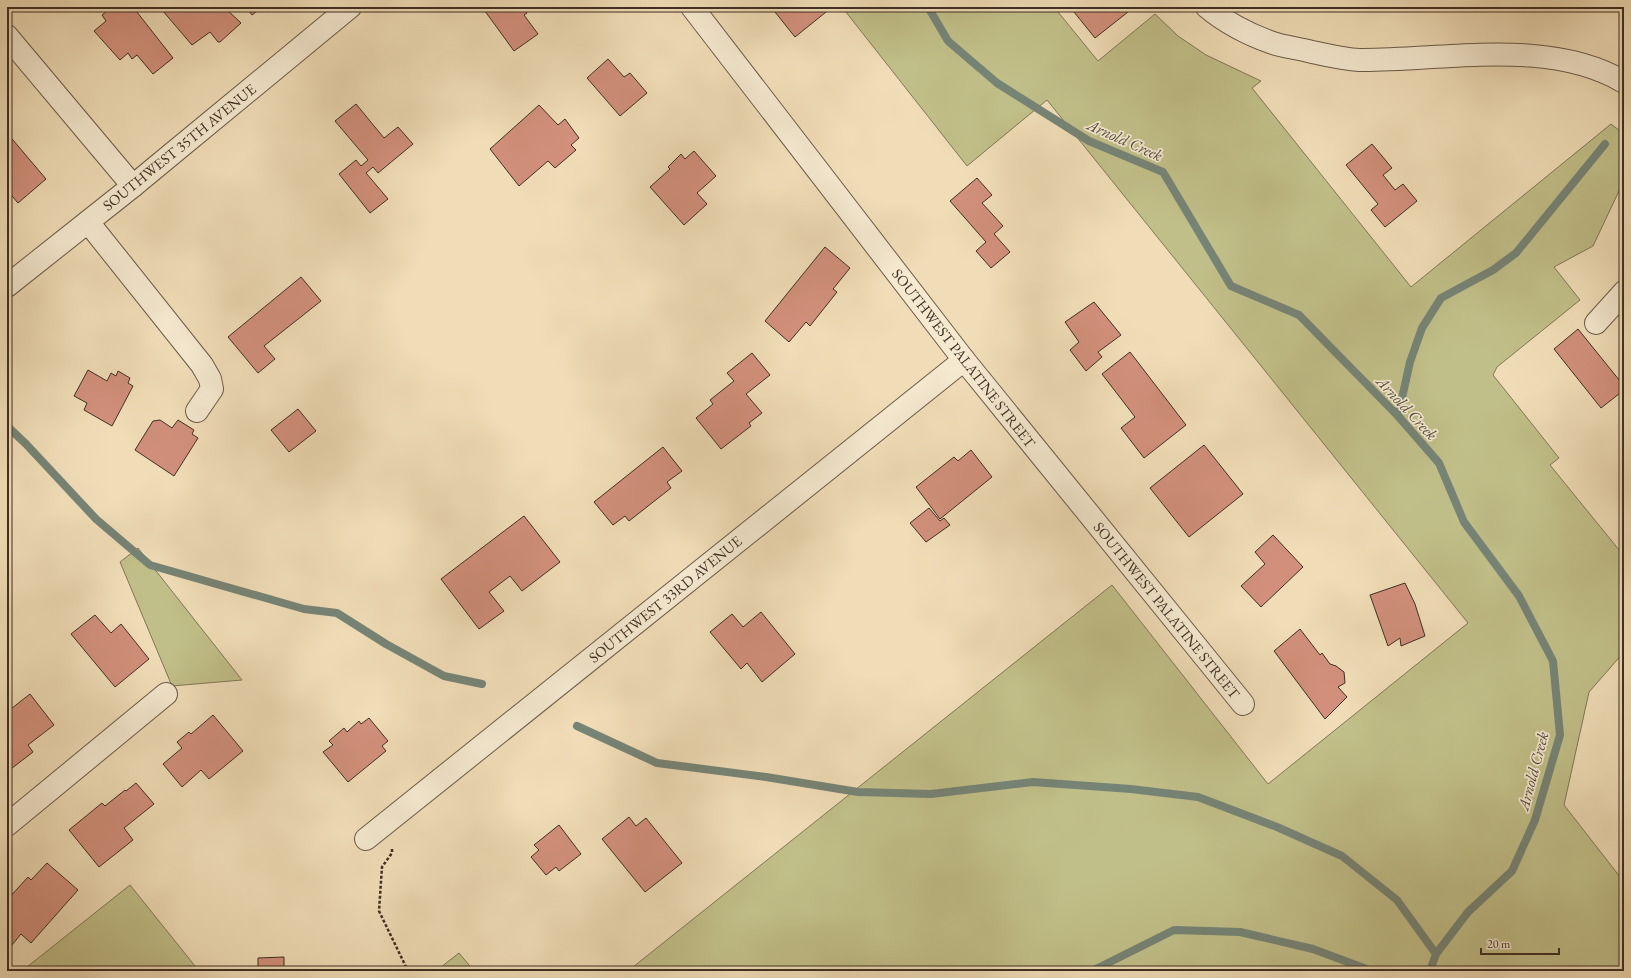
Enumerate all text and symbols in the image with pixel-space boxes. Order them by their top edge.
street label: SOUTHWEST 35TH AVENUE [99,79,260,215]
water label: Arnold Creek [1083,114,1167,166]
street label: SOUTHWEST PALATINE STREET [888,265,1040,452]
water label: Arnold Creek [1371,371,1443,445]
street label: SOUTHWEST PALATINE STREET [1090,518,1245,703]
street label: SOUTHWEST 33RD AVENUE [585,531,746,667]
water label: Arnold Creek [1512,729,1554,814]
scale bar [1481,930,1559,956]
text: 20 m [1487,936,1511,952]

